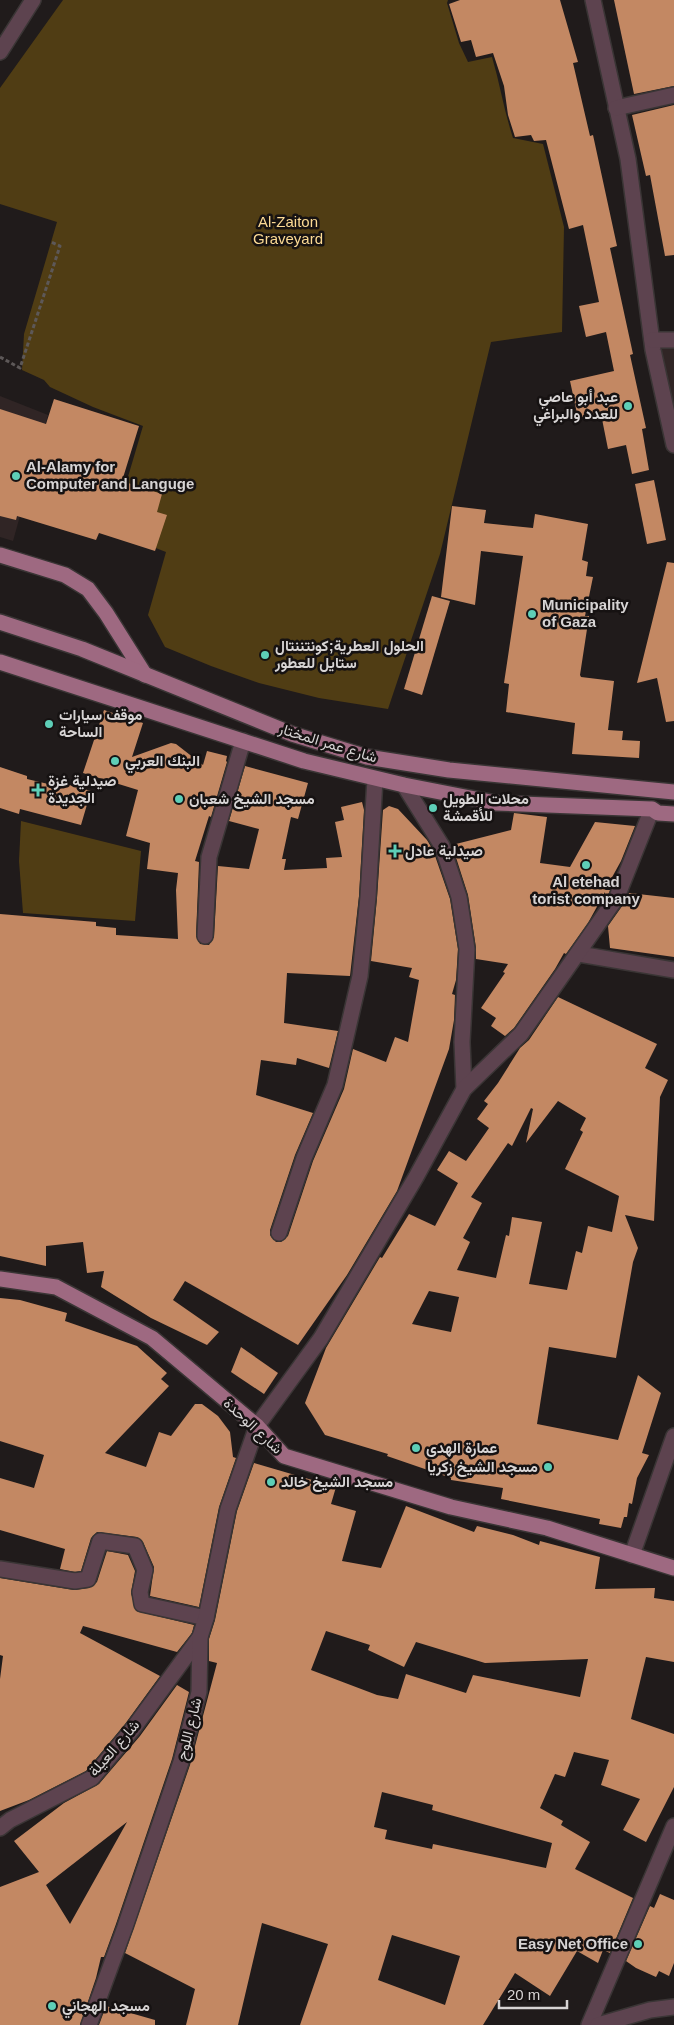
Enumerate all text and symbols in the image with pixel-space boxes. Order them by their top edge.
park label: Al-Zaiton Graveyard [253,213,323,247]
place label: عبد أبو عاصي للعدد والبراغي [533,388,618,427]
marker: عبد أبو عاصي للعدد والبراغي [622,400,634,412]
place label: Al-Alamy for Computer and Languge [26,458,194,492]
marker: Al-Alamy for Computer and Languge [10,470,22,482]
place label: Municipality of Gaza [542,596,629,630]
marker: Municipality of Gaza [526,608,538,620]
place label: الحلول العطرية;كونتننتال ستايل للعطور [274,637,424,672]
marker: الحلول العطرية;كونتننتال ستايل للعطور [259,649,271,661]
place label: موقف سيارات الساحة [59,706,142,740]
marker: موقف سيارات الساحة [43,718,55,730]
street label: شارع عمر المختار [275,719,380,768]
place label: البنك العربي [125,752,200,774]
marker: البنك العربي [109,755,121,767]
place label: صيدلية غزة الجديدة [48,772,117,807]
marker: صيدلية غزة الجديدة [32,784,44,796]
place label: مسجد الشيخ شعبان [189,790,315,809]
place label: محلات الطويل للأقمشة [443,790,529,824]
marker: مسجد الشيخ شعبان [173,793,185,805]
marker: محلات الطويل للأقمشة [427,802,439,814]
place label: صيدلية عادل [405,842,483,860]
marker: صيدلية عادل [389,845,401,857]
marker: Al etehad torist company [580,859,592,871]
place label: Al etehad torist company [532,873,640,907]
street label: شارع الوحدة [219,1394,286,1459]
place label: عمارة الهدى [426,1439,497,1457]
marker: عمارة الهدى [410,1442,422,1454]
place label: مسجد الشيخ زكريا [427,1458,538,1477]
marker: مسجد الشيخ زكريا [542,1461,554,1473]
place label: مسجد الشيخ خالد [281,1473,393,1492]
marker: مسجد الشيخ خالد [265,1476,277,1488]
street label: شارع اللوح [173,1696,207,1763]
street label: شارع العيلة [85,1716,145,1781]
place label: Easy Net Office [518,1935,628,1952]
marker: Easy Net Office [632,1938,644,1950]
scale bar [499,1978,566,2010]
text: 20 m [507,1986,540,2003]
place label: مسجد الهجاني [62,1997,150,2019]
marker: مسجد الهجاني [46,2000,58,2012]

